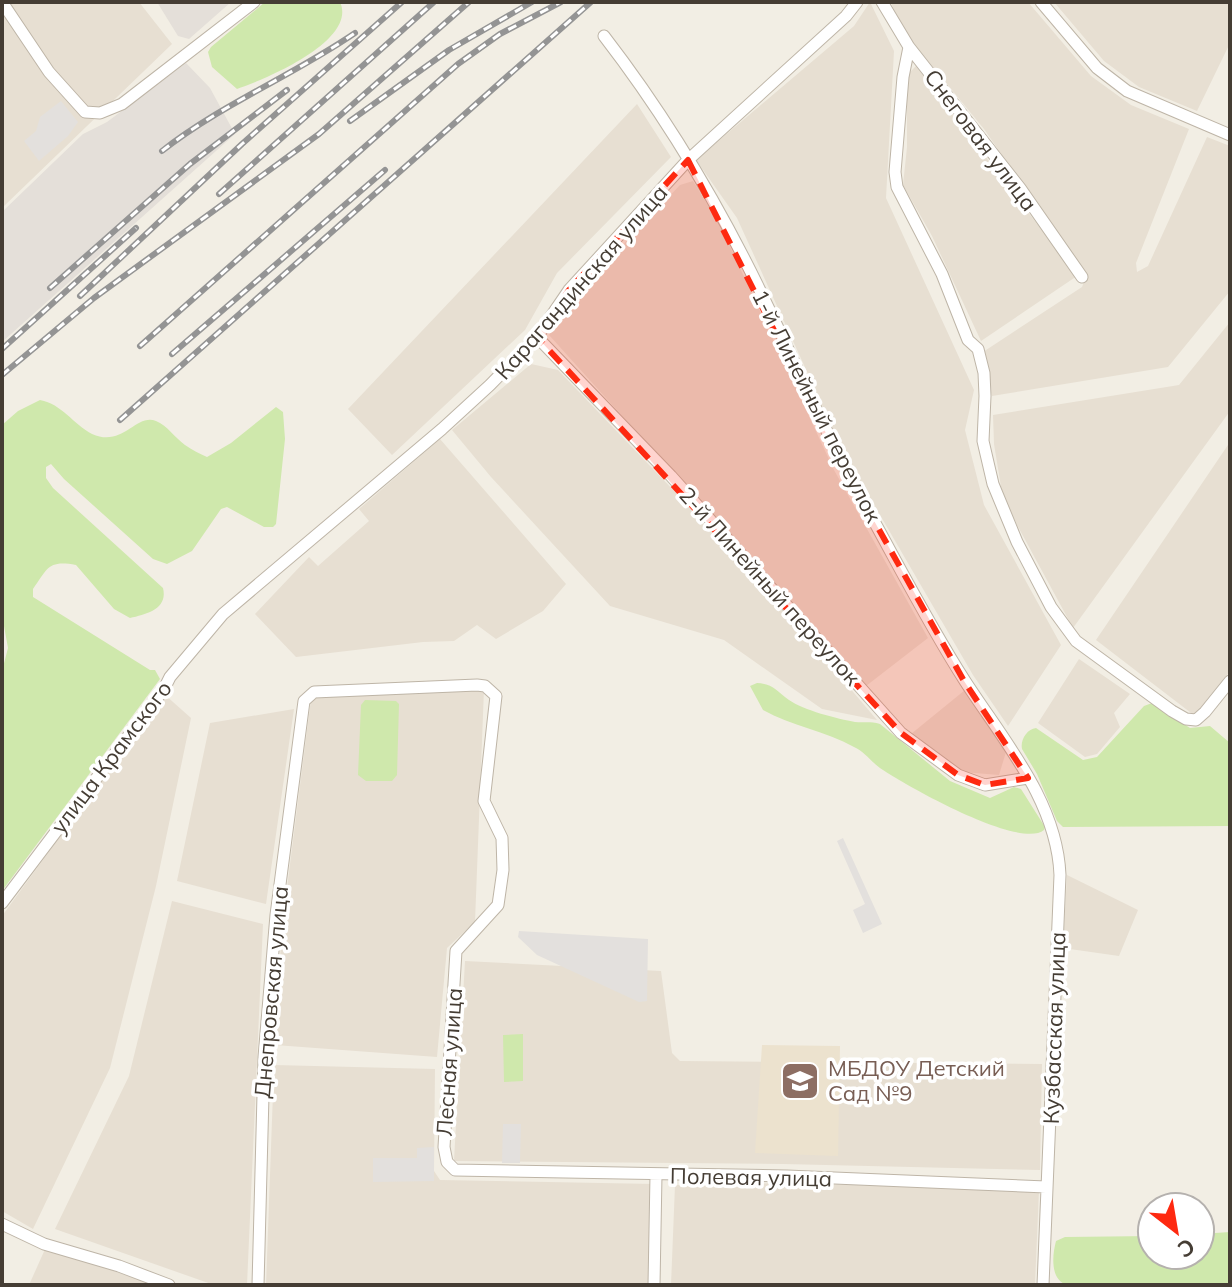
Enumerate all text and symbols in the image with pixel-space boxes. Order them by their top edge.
street label: Снеговая улица [918,63,1044,217]
street label: Карагандинская улица [489,179,673,385]
street label: 1-й Линейный переулок [746,285,888,527]
street label: 2-й Линейный переулок [673,481,867,691]
street label: улица Крамского [44,675,178,839]
street label: Днепровская улица [248,885,294,1099]
street label: Кузбасская улица [1037,931,1071,1125]
street label: Лесная улица [430,987,468,1137]
place label: МБДОУ Детский Сад №9 [828,1054,1005,1107]
school or university icon: МБДОУ Детский Сад №9 [779,1060,821,1102]
street label: Полевая улица [670,1162,832,1192]
north arrow [1136,1191,1216,1271]
text: С [1173,1232,1200,1264]

